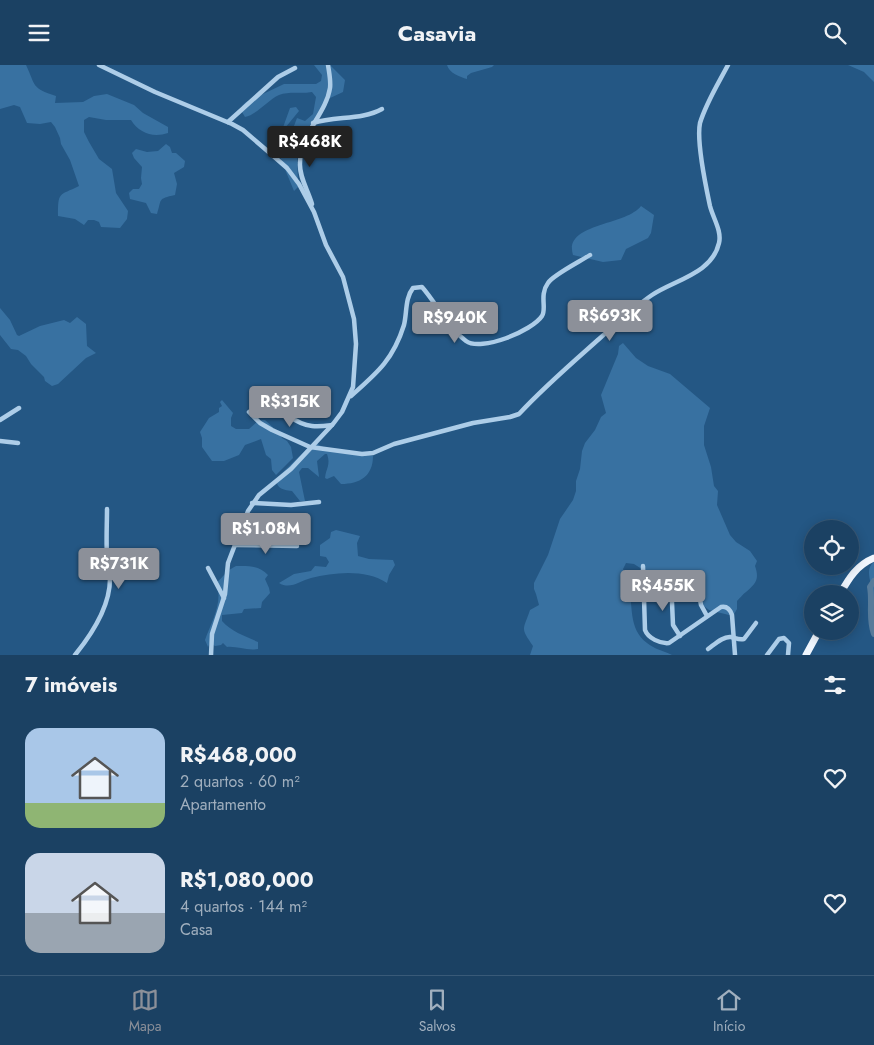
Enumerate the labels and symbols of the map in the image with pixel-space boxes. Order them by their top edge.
pin: R$468K [269,126,351,168]
pin: R$693K [569,299,651,342]
pin: R$940K [414,301,496,344]
pin: R$315K [249,385,331,428]
pin: R$1.08M [220,513,312,555]
pin: R$731K [78,547,160,590]
pin: R$455K [622,569,704,612]

